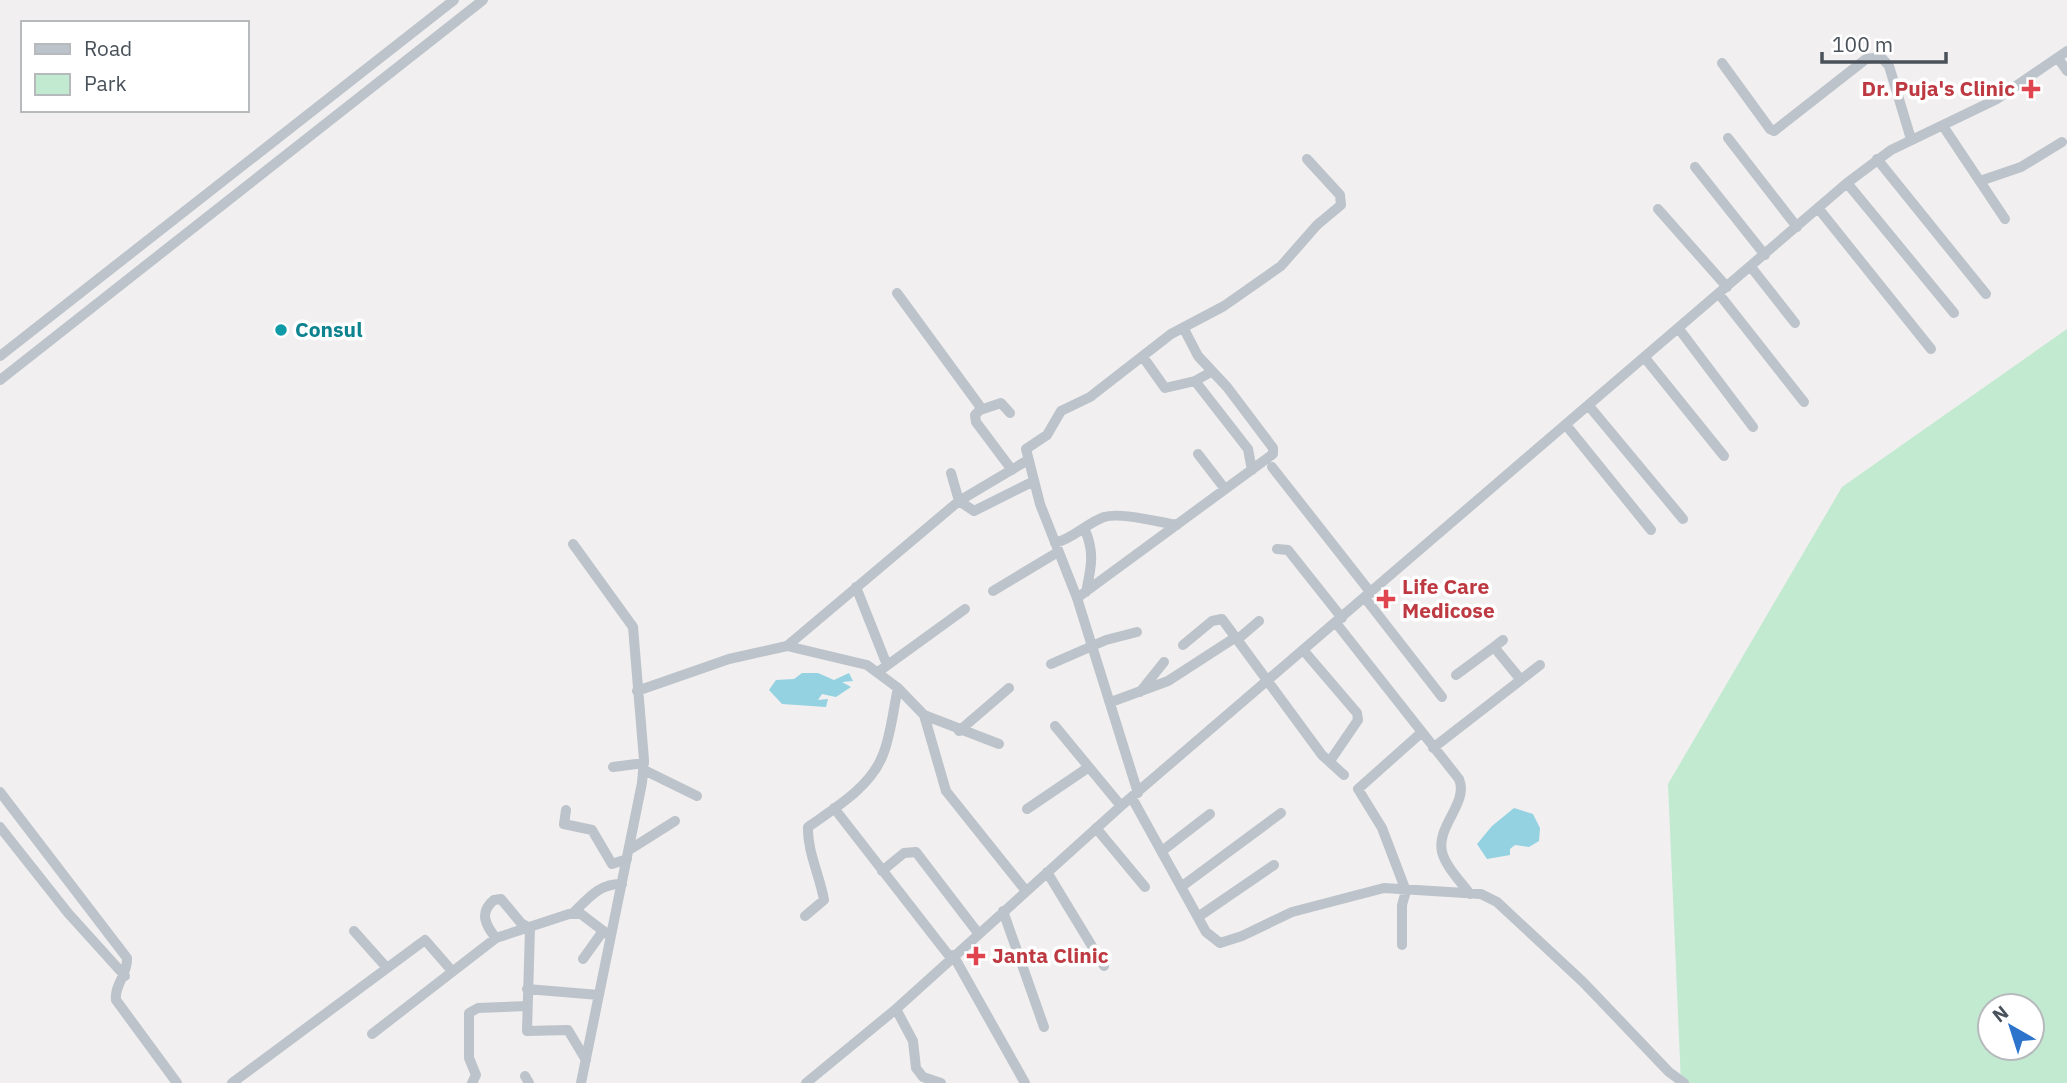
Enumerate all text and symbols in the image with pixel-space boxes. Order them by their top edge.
legend [21,21,248,112]
scale bar [1822,21,1946,65]
text: 100 m [1832,30,1893,58]
text: Road [84,34,132,62]
text: Park [84,69,127,97]
place label: Dr. Puja's Clinic [1862,74,2015,102]
marker: Dr. Puja's Clinic [2021,79,2041,99]
place label: Consul [295,315,363,343]
marker: Consul [273,322,289,338]
place label: Life Care Medicose [1402,572,1495,624]
marker: Life Care Medicose [1376,589,1396,609]
place label: Janta Clinic [992,941,1109,969]
marker: Janta Clinic [966,946,986,966]
north arrow [1976,992,2046,1062]
text: N [1987,1000,2013,1027]

